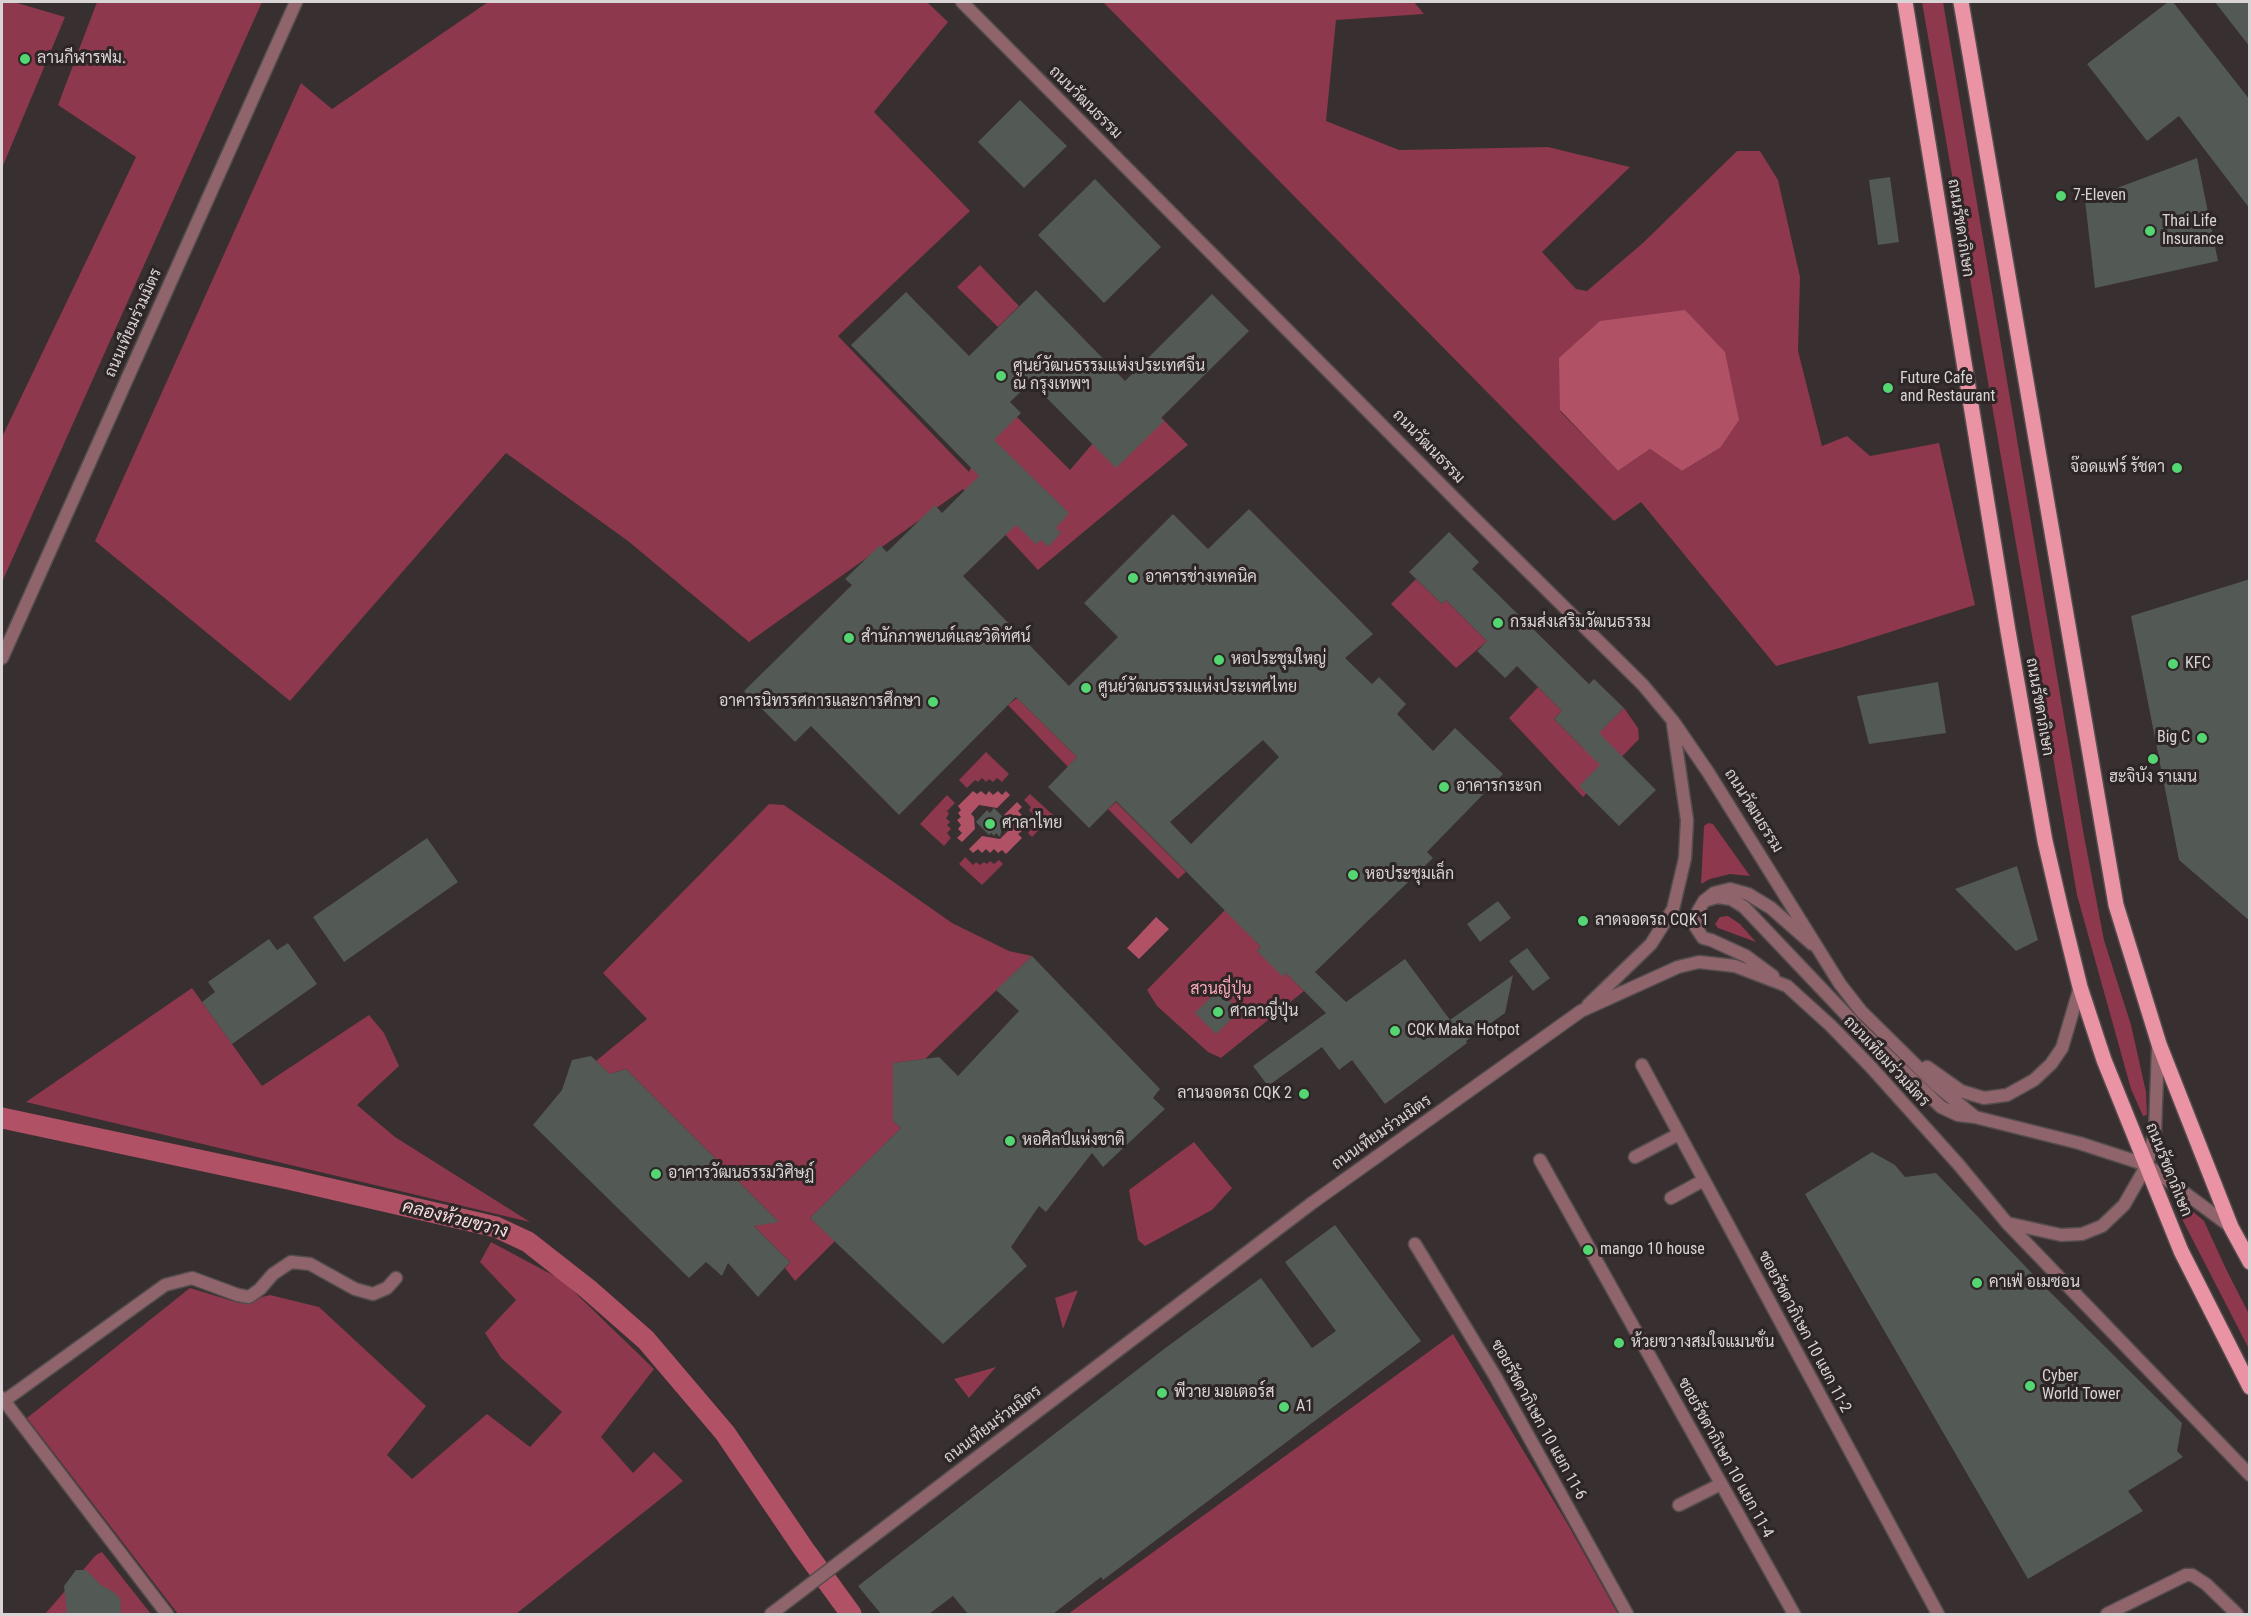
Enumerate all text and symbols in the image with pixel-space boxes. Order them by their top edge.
place label: ลานกีฬารฟม. [37,49,126,69]
marker: ลานกีฬารฟม. [18,52,32,66]
street label: ถนนวัฒนธรรม [1045,63,1125,143]
street label: ถนนรัชดาภิเษก [1943,178,1977,278]
place label: 7-Eleven [2073,186,2126,206]
marker: 7-Eleven [2054,189,2068,203]
place label: Thai Life Insurance [2162,212,2224,250]
marker: Thai Life Insurance [2143,224,2157,238]
street label: ถนนเทียมร่วมมิตร [101,266,167,380]
place label: ศูนย์วัฒนธรรมแห่งประเทศจีน ณ กรุงเทพฯ [1013,357,1205,395]
marker: ศูนย์วัฒนธรรมแห่งประเทศจีน ณ กรุงเทพฯ [994,369,1008,383]
place label: Future Cafe and Restaurant [1900,369,1995,407]
marker: Future Cafe and Restaurant [1881,381,1895,395]
street label: ถนนวัฒนธรรม [1388,406,1468,488]
place label: จ๊อดแฟร์ รัชดา [2070,458,2165,478]
marker: จ๊อดแฟร์ รัชดา [2170,461,2184,475]
place label: อาคารช่างเทคนิค [1145,568,1257,588]
marker: อาคารช่างเทคนิค [1126,571,1140,585]
place label: กรมส่งเสริมวัฒนธรรม [1510,613,1651,633]
marker: กรมส่งเสริมวัฒนธรรม [1491,616,1505,630]
place label: สำนักภาพยนต์และวิดิทัศน์ [861,628,1031,648]
marker: สำนักภาพยนต์และวิดิทัศน์ [842,631,856,645]
place label: หอประชุมใหญ่ [1231,650,1326,670]
marker: หอประชุมใหญ่ [1212,653,1226,667]
place label: KFC [2185,654,2210,674]
street label: ถนนรัชดาภิเษก [2021,656,2057,758]
marker: KFC [2166,657,2180,671]
place label: ศูนย์วัฒนธรรมแห่งประเทศไทย [1098,678,1297,698]
marker: ศูนย์วัฒนธรรมแห่งประเทศไทย [1079,681,1093,695]
place label: อาคารนิทรรศการและการศึกษา [719,692,921,712]
marker: อาคารนิทรรศการและการศึกษา [926,695,940,709]
place label: Big C [2157,728,2190,748]
marker: Big C [2195,731,2209,745]
marker: ฮะจิบัง ราเมน [2146,752,2160,766]
street label: ถนนวัฒนธรรม [1720,765,1786,857]
place label: ฮะจิบัง ราเมน [2109,768,2197,788]
place label: อาคารกระจก [1456,777,1542,797]
marker: อาคารกระจก [1437,780,1451,794]
place label: ศาลาไทย [1002,814,1062,834]
marker: ศาลาไทย [983,817,997,831]
place label: หอประชุมเล็ก [1365,865,1454,885]
marker: หอประชุมเล็ก [1346,868,1360,882]
place label: ลาดจอดรถ CQK 1 [1595,911,1709,931]
marker: ลาดจอดรถ CQK 1 [1576,914,1590,928]
park label: สวนญี่ปุ่น [1190,980,1252,1000]
place label: ศาลาญี่ปุ่น [1230,1002,1298,1022]
marker: ศาลาญี่ปุ่น [1211,1005,1225,1019]
street label: ถนนเทียมร่วมมิตร [1839,1013,1933,1111]
place label: CQK Maka Hotpot [1407,1021,1520,1041]
marker: CQK Maka Hotpot [1388,1024,1402,1038]
place label: ลานจอดรถ CQK 2 [1177,1084,1292,1104]
marker: ลานจอดรถ CQK 2 [1297,1087,1311,1101]
street label: ถนนเทียมร่วมมิตร [1329,1092,1435,1174]
street label: ถนนรัชดาภิเษก [2141,1120,2195,1220]
place label: หอศิลป์แห่งชาติ [1022,1131,1125,1151]
marker: หอศิลป์แห่งชาติ [1003,1134,1017,1148]
place label: อาคารวัฒนธรรมวิศิษฏ์ [668,1164,814,1184]
marker: อาคารวัฒนธรรมวิศิษฏ์ [649,1167,663,1181]
water label: คลองห้วยขวาง [400,1196,510,1244]
place label: mango 10 house [1600,1240,1705,1260]
marker: mango 10 house [1581,1243,1595,1257]
street label: ซอยรัชดาภิเษก 10 แยก 11-2 [1753,1248,1855,1416]
place label: คาเฟ่ อเมซอน [1989,1273,2080,1293]
marker: คาเฟ่ อเมซอน [1970,1276,1984,1290]
place label: ห้วยขวางสมใจแมนชั่น [1631,1333,1774,1353]
marker: ห้วยขวางสมใจแมนชั่น [1612,1336,1626,1350]
street label: ซอยรัชดาภิเษก 10 แยก 11-6 [1486,1337,1590,1503]
place label: Cyber World Tower [2042,1367,2120,1405]
street label: ซอยรัชดาภิเษก 10 แยก 11-4 [1673,1375,1777,1541]
marker: Cyber World Tower [2023,1379,2037,1393]
street label: ถนนเทียมร่วมมิตร [940,1382,1046,1468]
place label: พีวาย มอเตอร์ส [1174,1383,1275,1403]
marker: พีวาย มอเตอร์ส [1155,1386,1169,1400]
place label: A1 [1296,1397,1313,1417]
marker: A1 [1277,1400,1291,1414]

